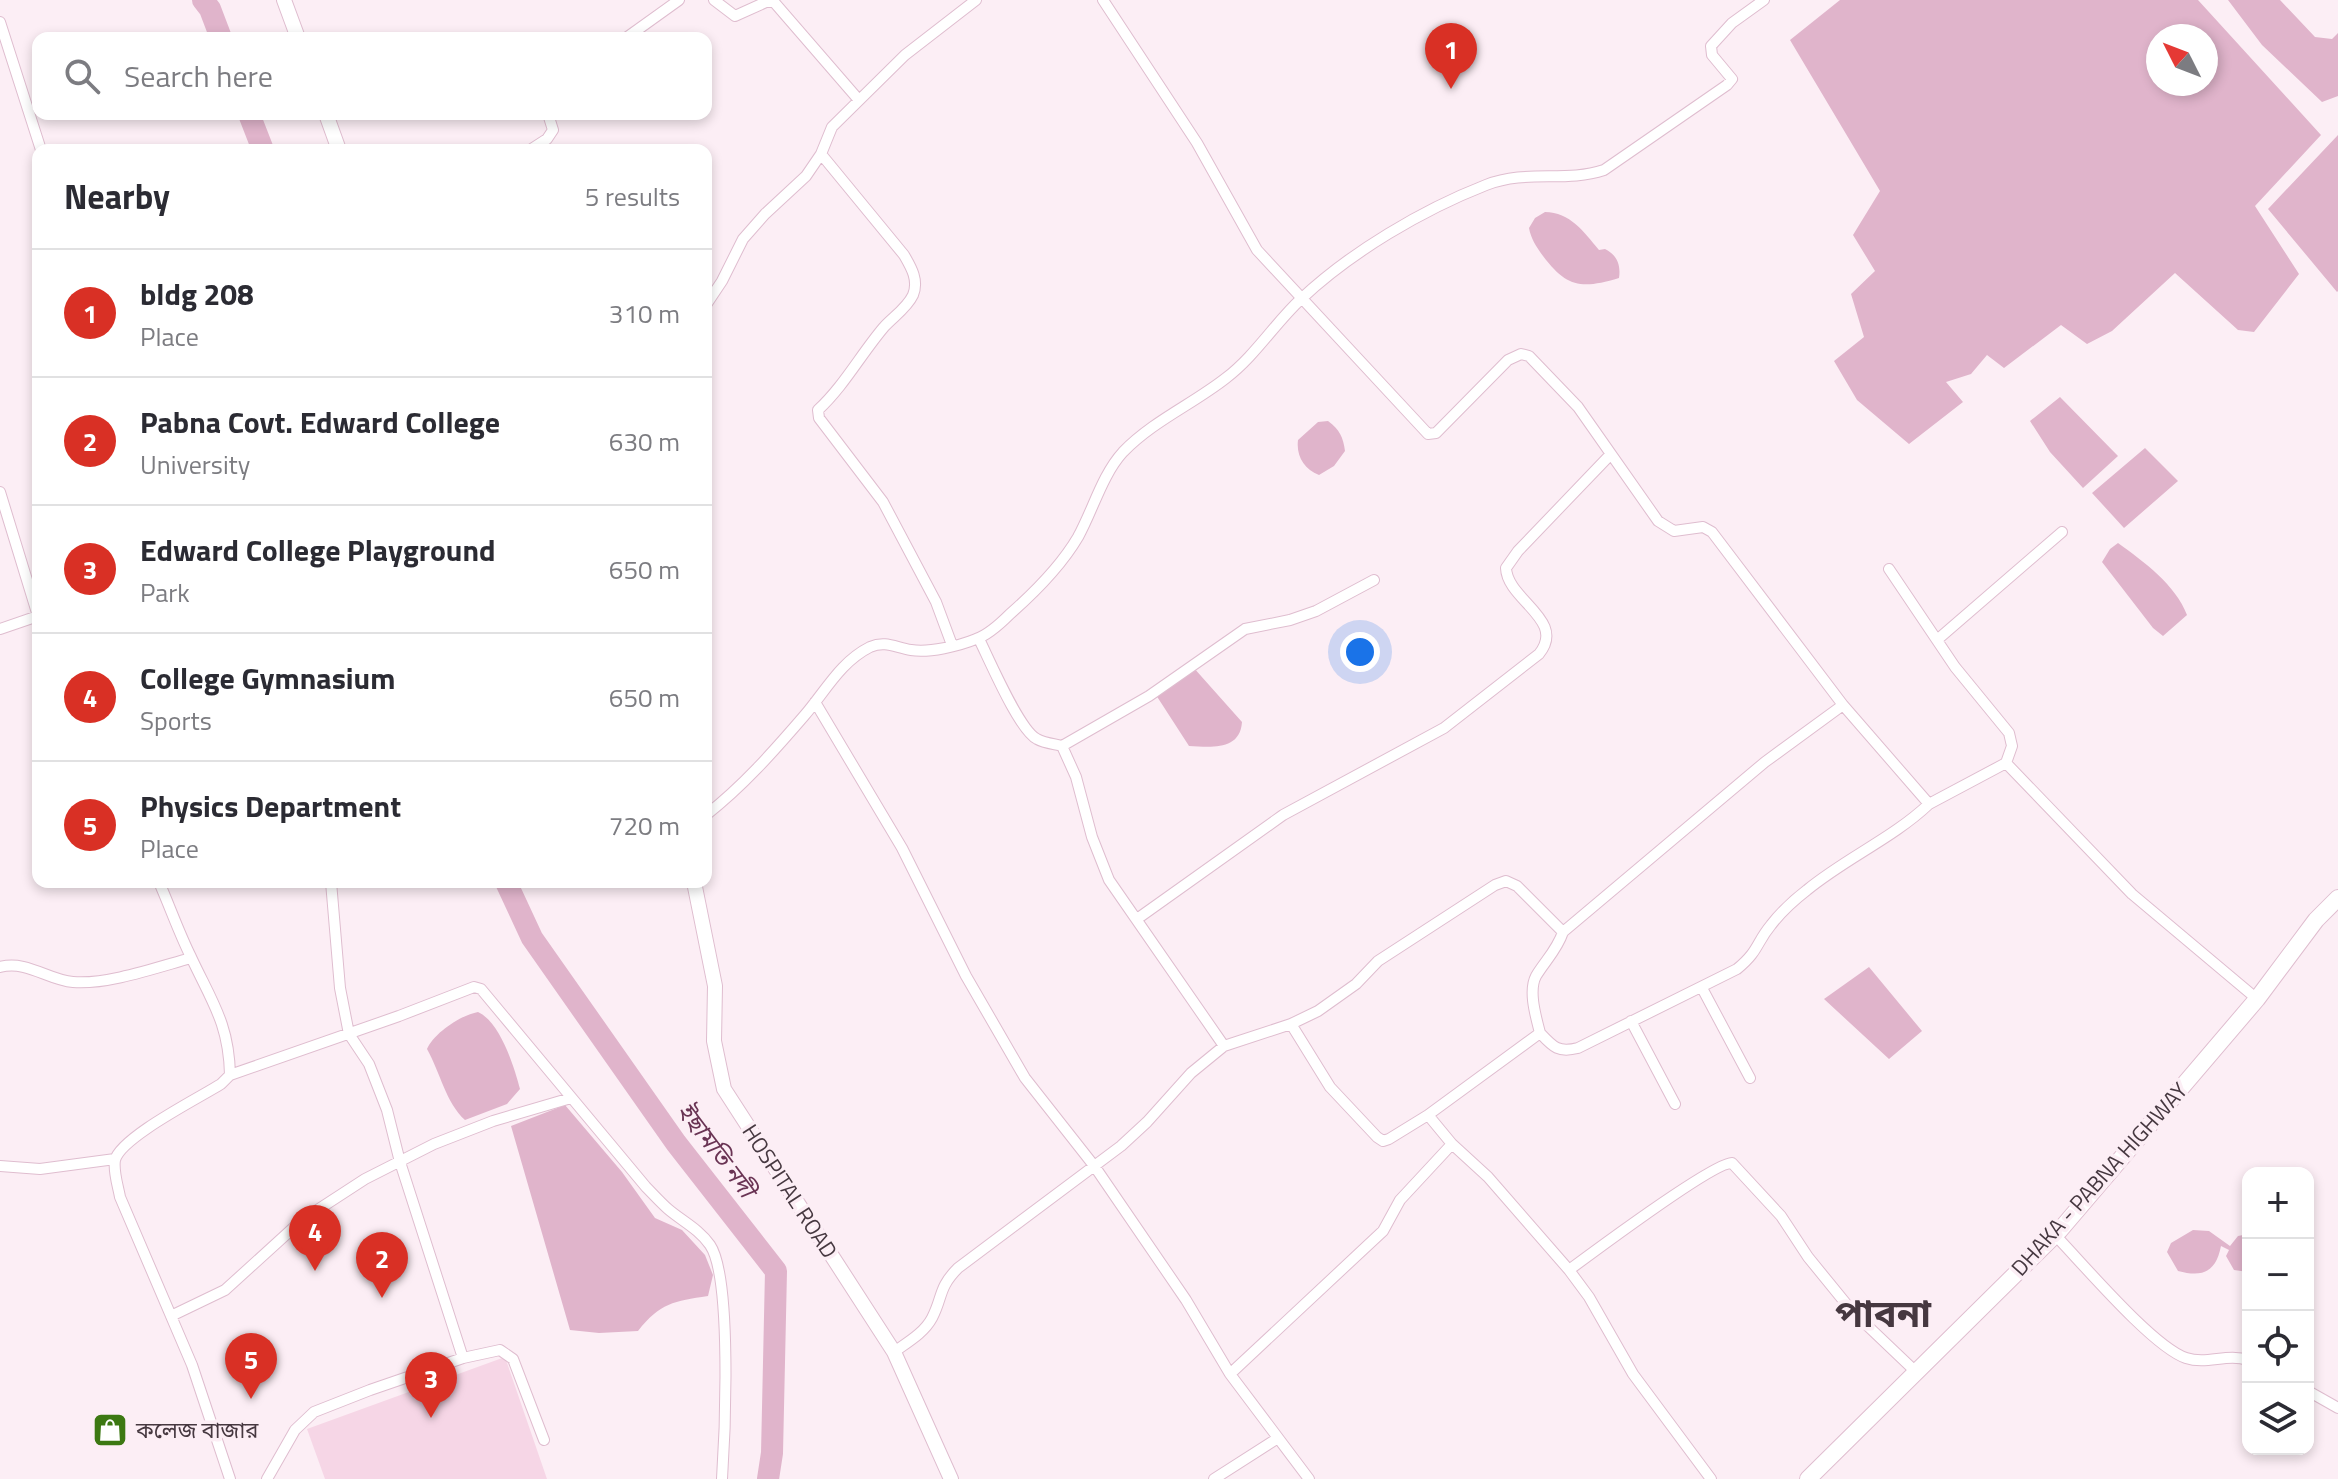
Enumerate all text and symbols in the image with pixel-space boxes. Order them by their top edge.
pin: 1 [1425,23,1477,89]
north arrow [2146,24,2218,96]
search box [32,32,712,120]
text: Search here [124,53,273,99]
icon: search [60,54,104,98]
text: Nearby [64,170,170,222]
text: 5 results [585,177,680,216]
text: bldg 208 [140,271,254,317]
text: 1 [83,294,97,333]
text: 310 m [609,294,680,333]
text: Place [140,317,199,356]
text: Pabna Covt. Edward College [140,399,500,445]
text: 2 [83,422,97,461]
text: 630 m [609,422,680,461]
text: University [140,445,250,484]
text: Edward College Playground [140,527,496,573]
text: 3 [83,550,97,589]
text: 650 m [609,550,680,589]
text: Park [140,573,190,612]
your location [1340,632,1380,672]
text: College Gymnasium [140,655,395,701]
text: 4 [83,678,97,717]
text: 650 m [609,678,680,717]
text: Sports [140,701,212,740]
text: Physics Department [140,783,401,829]
text: 5 [83,806,97,845]
text: 720 m [609,806,680,845]
text: Place [140,829,199,868]
street label: DHAKA - PABNA HIGHWAY [2003,1074,2196,1283]
water label: ইছামতি নদী [669,1094,767,1208]
street label: HOSPITAL ROAD [734,1117,846,1265]
map controls [2242,1167,2314,1455]
button: + [2242,1167,2314,1239]
pin: 4 [289,1205,341,1271]
pin: 2 [356,1232,408,1298]
button: − [2242,1239,2314,1311]
district label: পাবনা [1835,1284,1932,1342]
button: locate [2242,1311,2314,1383]
pin: 5 [225,1333,277,1399]
pin: 3 [405,1352,457,1418]
button: layers [2242,1383,2314,1455]
shop icon: কলেজ বাজার [91,1411,129,1449]
place label: কলেজ বাজার [135,1413,259,1447]

